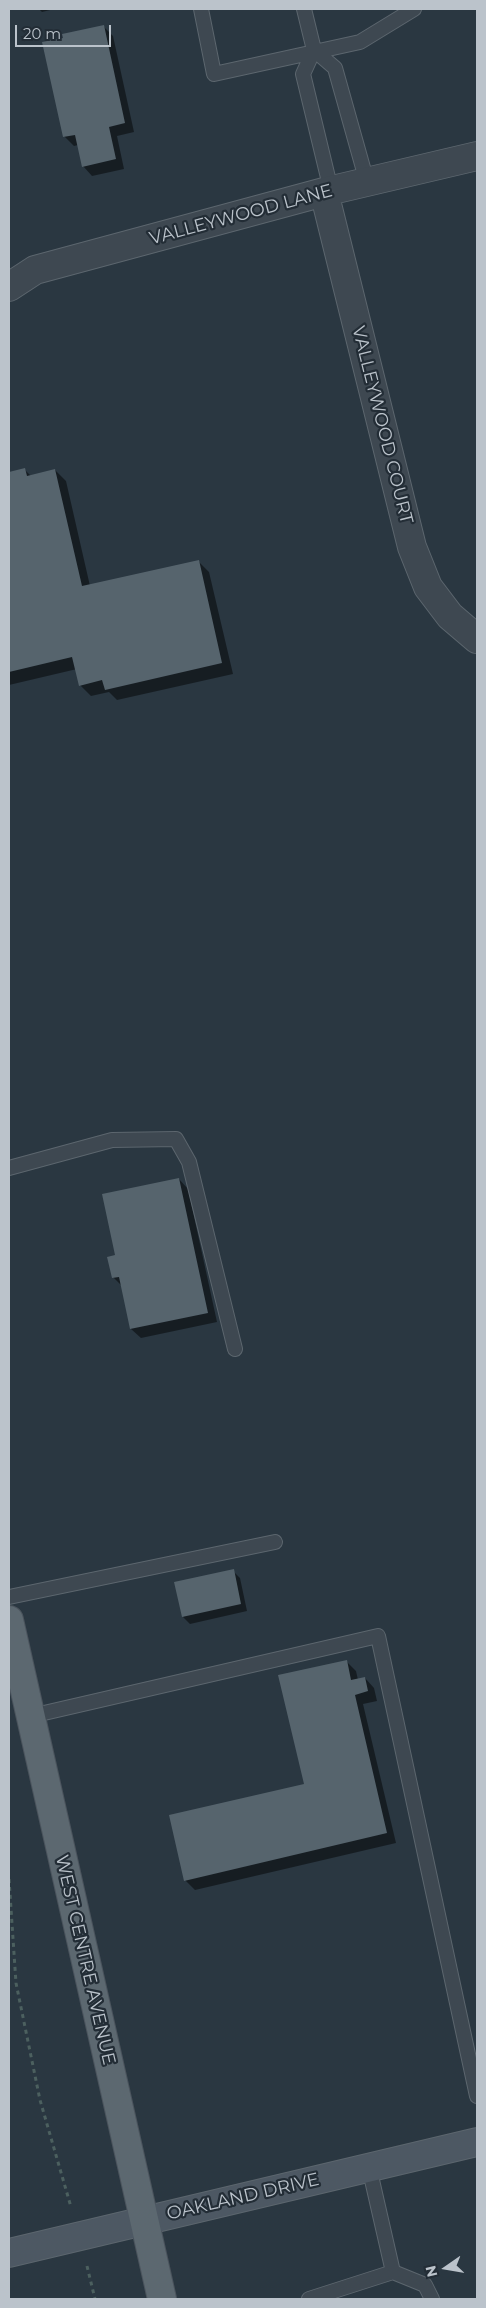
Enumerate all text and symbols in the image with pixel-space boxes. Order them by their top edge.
scale bar [18,15,114,47]
text: 20 m [23,24,61,43]
street label: VALLEYWOOD LANE [147,180,335,250]
street label: VALLEYWOOD COURT [347,324,417,526]
street label: WEST CENTRE AVENUE [50,1853,120,2067]
street label: OAKLAND DRIVE [165,2169,321,2225]
north arrow [421,2243,471,2293]
text: N [421,2264,441,2279]

